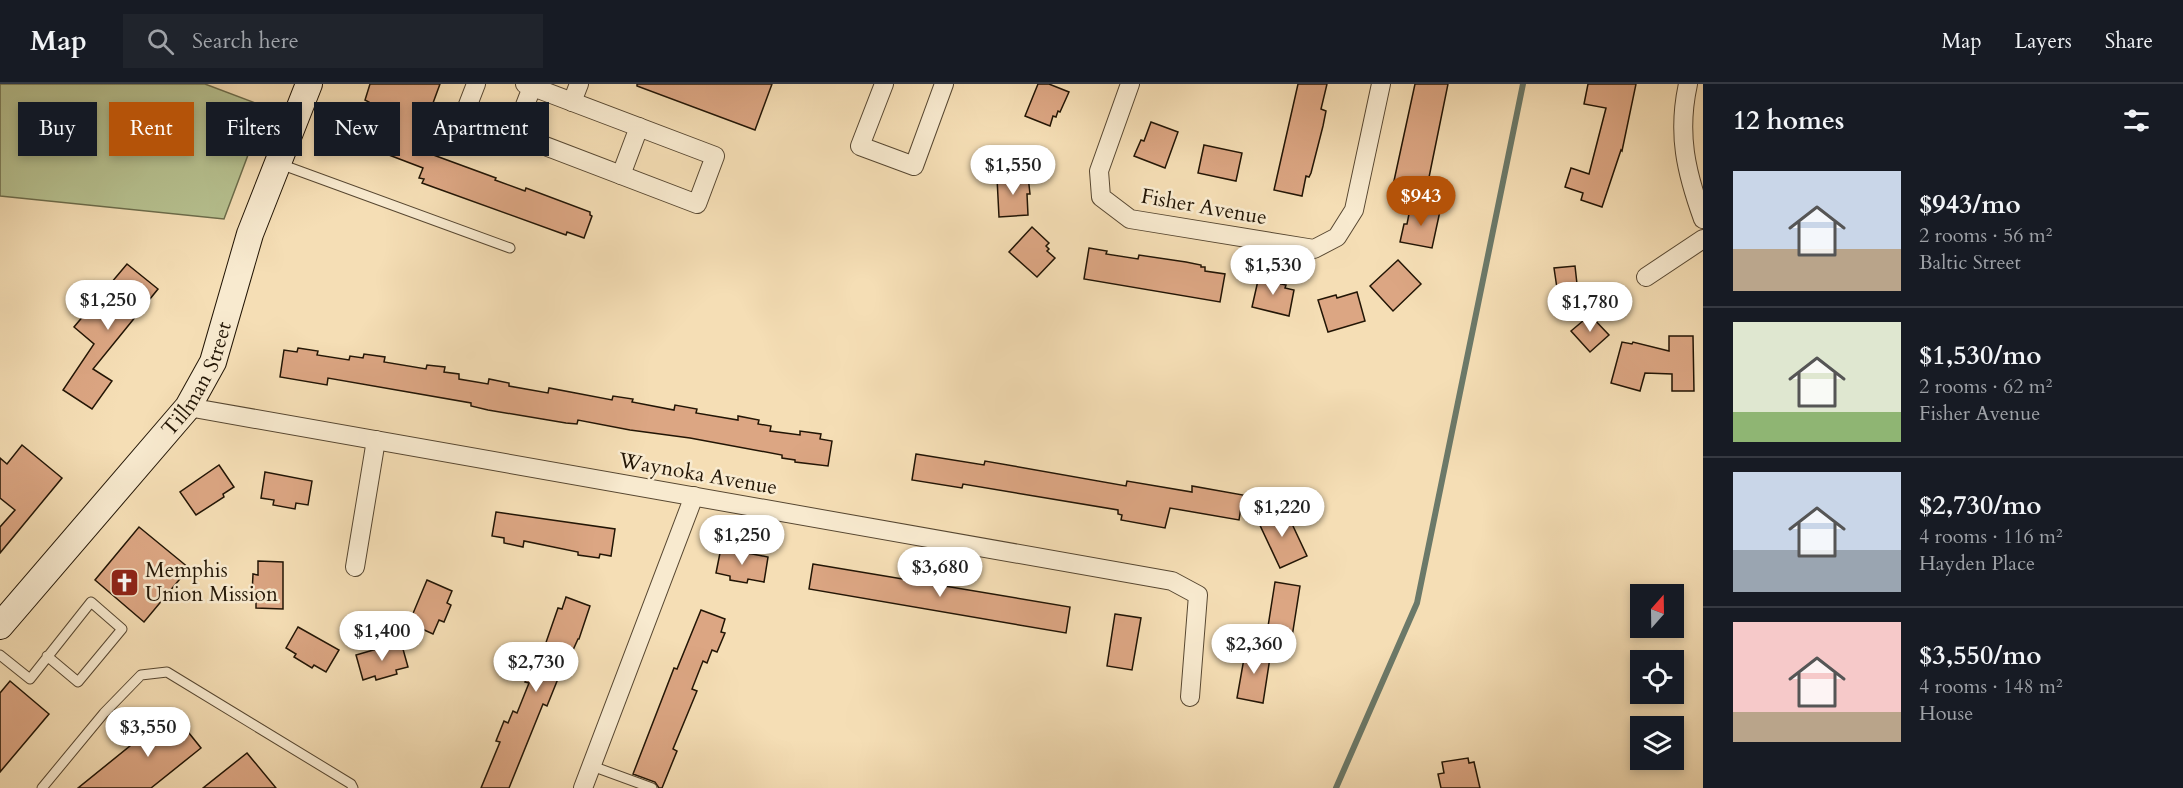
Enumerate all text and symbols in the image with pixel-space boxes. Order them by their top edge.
search box [123,14,543,68]
text: Map [30,22,87,60]
icon: search [144,25,177,58]
text: Search here [192,26,299,56]
text: Map [1942,27,1982,56]
text: Layers [2015,27,2072,56]
text: Share [2105,27,2153,56]
chip: Buy [18,102,97,156]
chip: Rent [109,102,194,156]
chip: Filters [206,102,302,156]
chip: New [314,102,400,156]
chip: Apartment [412,102,549,156]
text: 12 homes [1733,103,1844,138]
icon: filters [2120,104,2153,137]
pin: $1,550 [964,145,1062,196]
text: $1,550 [984,151,1042,178]
pin: $943 [1385,176,1457,227]
street label: Fisher Avenue [1139,182,1269,232]
text: $943 [1401,182,1441,209]
text: $943/mo [1919,187,2021,222]
icon: home [1781,195,1853,267]
text: 2 rooms · 56 m² [1919,222,2052,249]
pin: $1,530 [1224,245,1322,296]
text: Baltic Street [1919,249,2021,276]
text: $1,530 [1244,251,1302,278]
pin: $1,250 [59,280,157,331]
pin: $1,780 [1541,282,1639,333]
text: $1,250 [79,286,137,313]
text: $1,780 [1561,288,1619,315]
street label: Tillman Street [155,318,239,442]
text: $1,530/mo [1919,338,2042,373]
icon: home [1781,346,1853,418]
text: 2 rooms · 62 m² [1919,373,2052,400]
text: Fisher Avenue [1919,400,2040,427]
street label: Waynoka Avenue [615,446,780,502]
pin: $1,220 [1233,487,1331,538]
text: $2,730/mo [1919,488,2042,523]
text: $1,220 [1253,493,1311,520]
icon: home [1781,496,1853,568]
pin: $1,250 [693,515,791,566]
text: $1,250 [713,521,771,548]
text: 4 rooms · 116 m² [1919,523,2063,550]
pin: $3,680 [891,547,989,598]
text: Hayden Place [1919,550,2035,577]
text: $3,680 [911,553,969,580]
place label: Memphis Union Mission [145,556,278,609]
church icon: Memphis Union Mission [108,566,140,598]
north arrow [1630,584,1684,638]
map controls [1630,584,1684,770]
pin: $1,400 [333,611,431,662]
text: $1,400 [353,617,411,644]
pin: $2,360 [1205,624,1303,675]
text: $2,360 [1225,630,1283,657]
text: $3,550/mo [1919,638,2042,673]
pin: $2,730 [487,642,585,693]
icon: home [1781,646,1853,718]
text: $2,730 [507,648,565,675]
button: locate [1630,650,1684,704]
text: 4 rooms · 148 m² [1919,673,2063,700]
text: House [1919,700,1973,727]
pin: $3,550 [99,707,197,758]
text: $3,550 [119,713,177,740]
button: layers [1630,716,1684,770]

